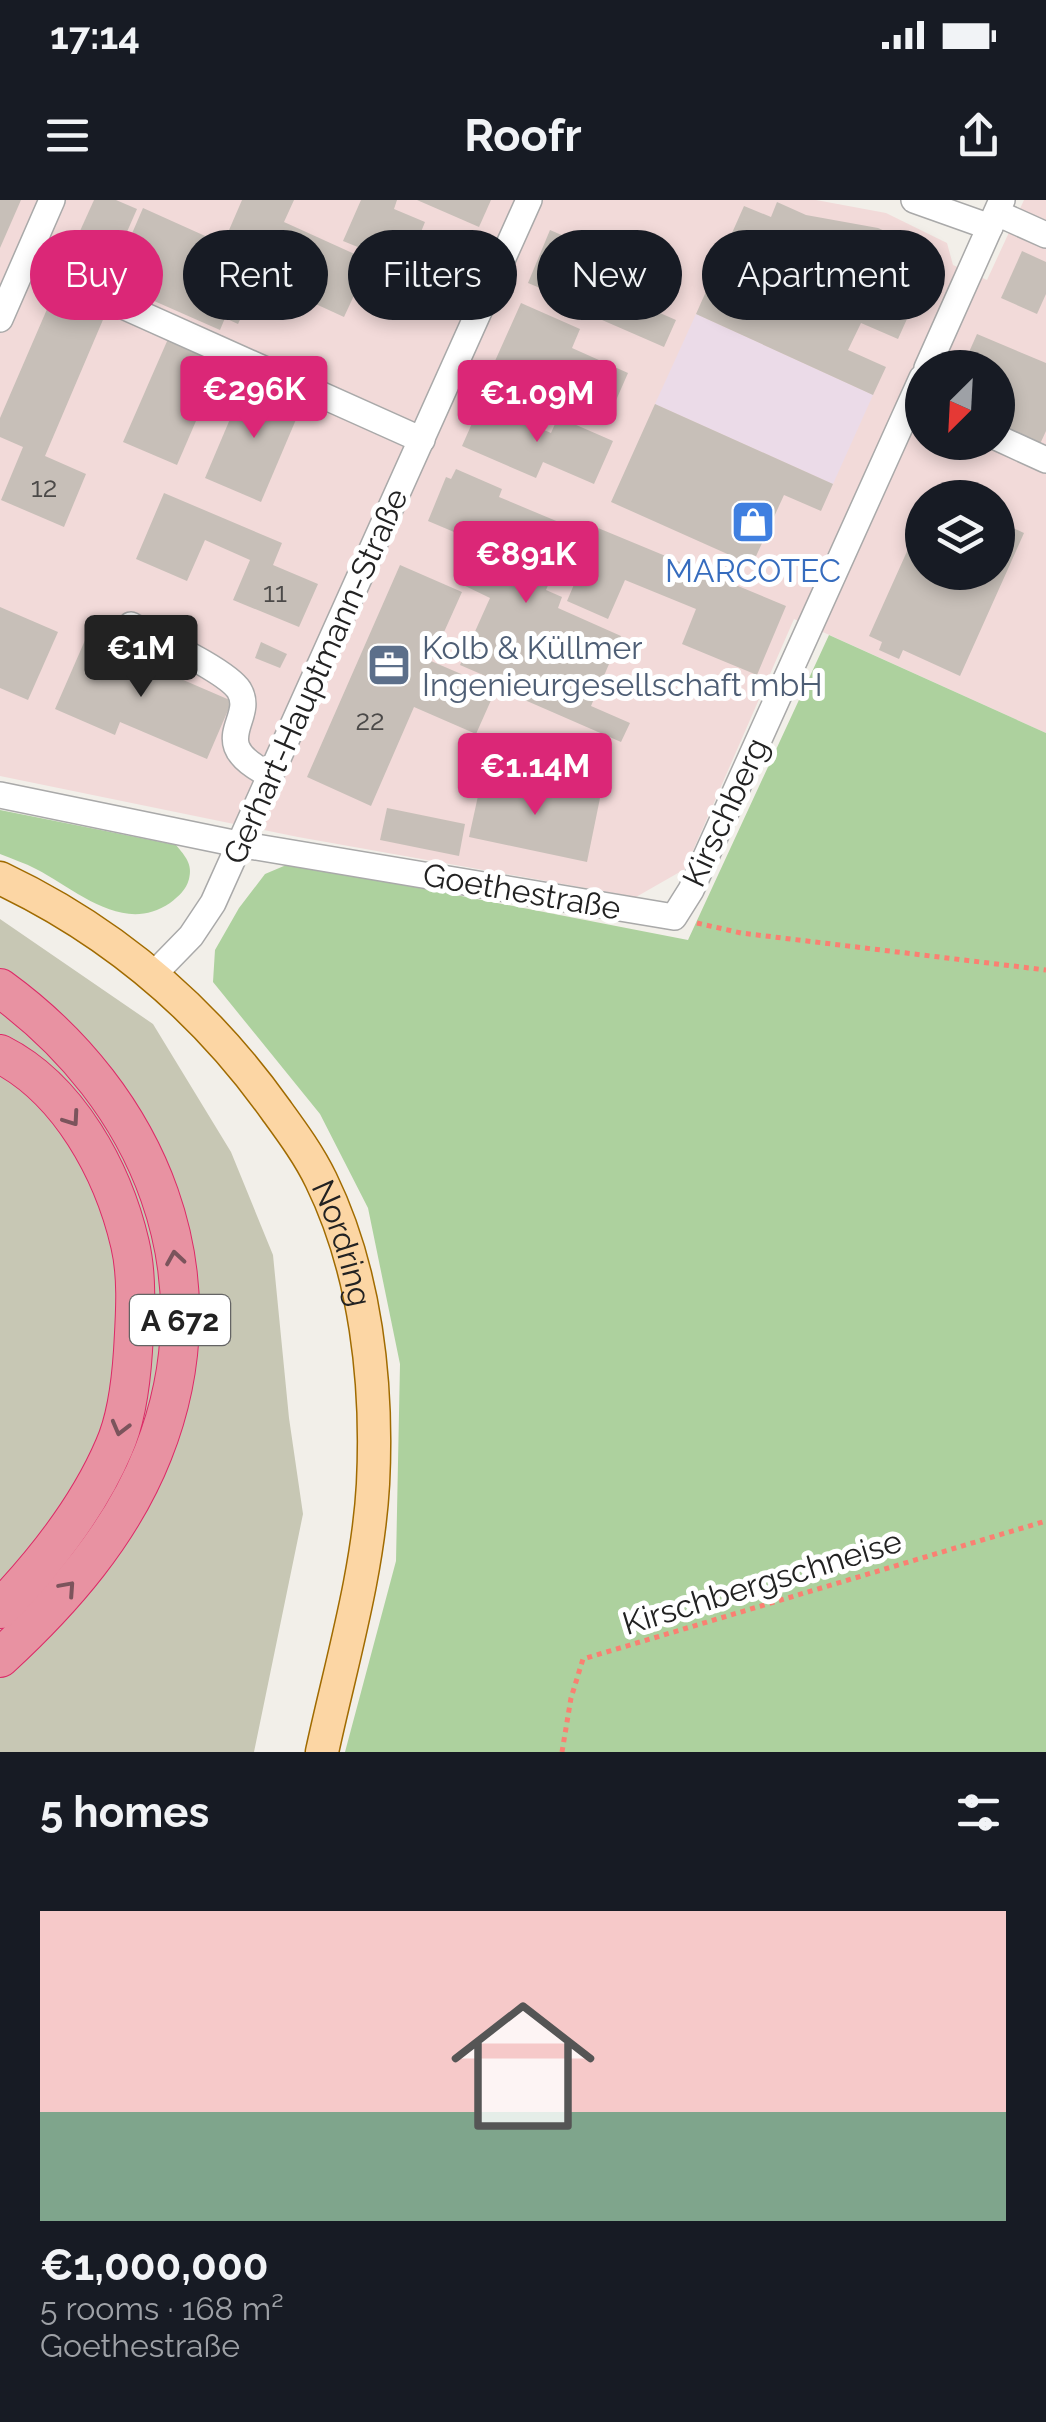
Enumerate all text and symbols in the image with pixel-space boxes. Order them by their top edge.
text: 17:14 [50,13,140,58]
icon: menu [40,108,95,163]
icon: share [951,108,1006,163]
text: Roofr [464,109,582,162]
chip: Buy [30,230,163,320]
chip: Rent [183,230,328,320]
chip: Filters [348,230,517,320]
chip: New [537,230,682,320]
chip: Apartment [702,230,945,320]
north arrow [905,350,1015,460]
map controls [905,350,1015,590]
pin: €296K [184,356,324,441]
pin: €1.09M [456,360,618,445]
text: €296K [202,370,306,407]
text: €1.09M [480,374,594,411]
house number: 12 [31,471,57,504]
button: layers [905,480,1015,590]
street label: Gerhart-Hauptmann-Straße [215,483,415,869]
shop icon: MARCOTEC [730,499,776,545]
pin: €891K [456,521,596,606]
text: €891K [476,535,576,572]
place label: MARCOTEC [665,552,841,589]
house number: 11 [263,576,287,609]
pin: €1M [93,615,189,700]
text: €1M [106,629,176,666]
place label: Kolb & Küllmer Ingenieurgesellschaft mbH [422,629,823,703]
office icon: Kolb & Küllmer Ingenieurgesellschaft mbH [366,642,412,688]
house number: 22 [355,704,385,737]
street label: Kirschberg [675,732,775,892]
pin: €1.14M [454,733,616,818]
text: €1.14M [480,747,590,784]
street label: Goethestraße [420,855,624,927]
one-way arrow [59,1107,78,1126]
street label: Nordring [305,1174,380,1310]
one-way arrow [165,1249,186,1266]
road number: A 672 [130,1295,230,1345]
one-way arrow [110,1419,131,1436]
street label: Kirschbergschneise [618,1522,906,1642]
one-way arrow [56,1582,74,1600]
icon: filters [951,1785,1006,1840]
text: 5 homes [40,1788,209,1837]
icon: home [433,1976,613,2156]
text: €1,000,000 [40,2241,268,2290]
text: 5 rooms · 168 m² [40,2290,284,2327]
text: Goethestraße [40,2327,240,2364]

